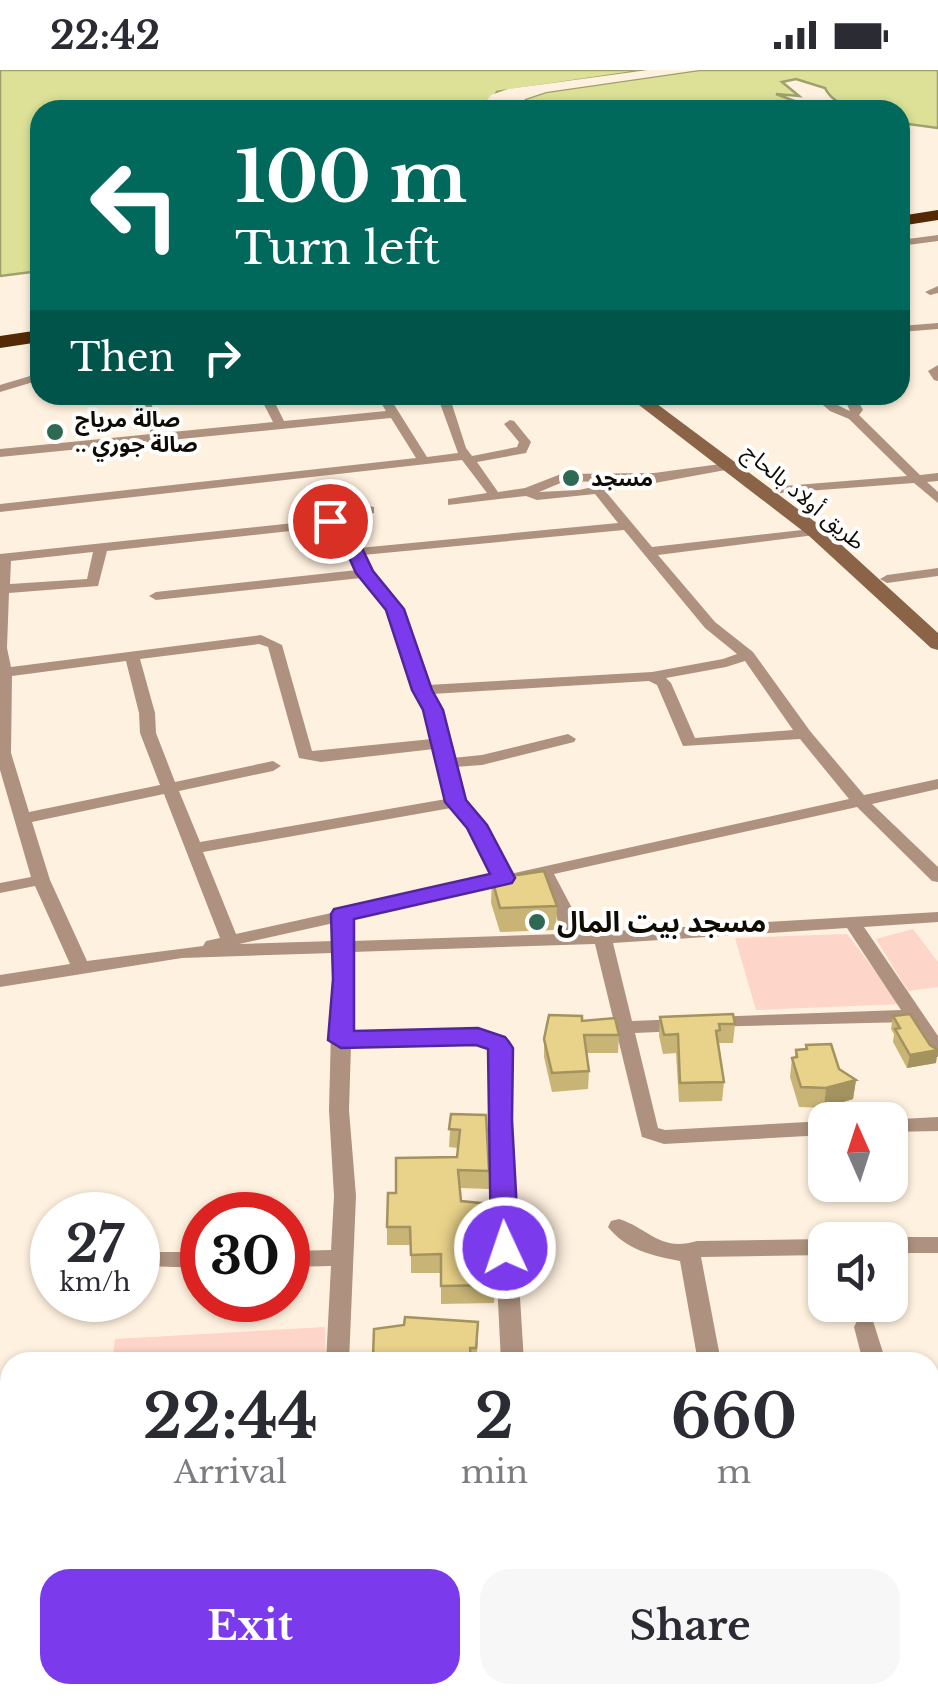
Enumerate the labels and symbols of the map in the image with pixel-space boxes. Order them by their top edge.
place label: صالة مرياج .. صالة جوري [75,406,198,462]
marker: صالة مرياج .. صالة جوري [44,421,66,443]
street label: طريق أولاد بالحاج [736,438,870,558]
place label: مسجد [591,465,653,492]
marker: مسجد [560,467,582,489]
pin [288,479,373,564]
place label: مسجد بيت المال [557,905,766,940]
marker: مسجد بيت المال [526,911,548,933]
north arrow [808,1102,908,1202]
speed limit sign: 30 [180,1192,310,1322]
position arrow [453,1196,557,1300]

